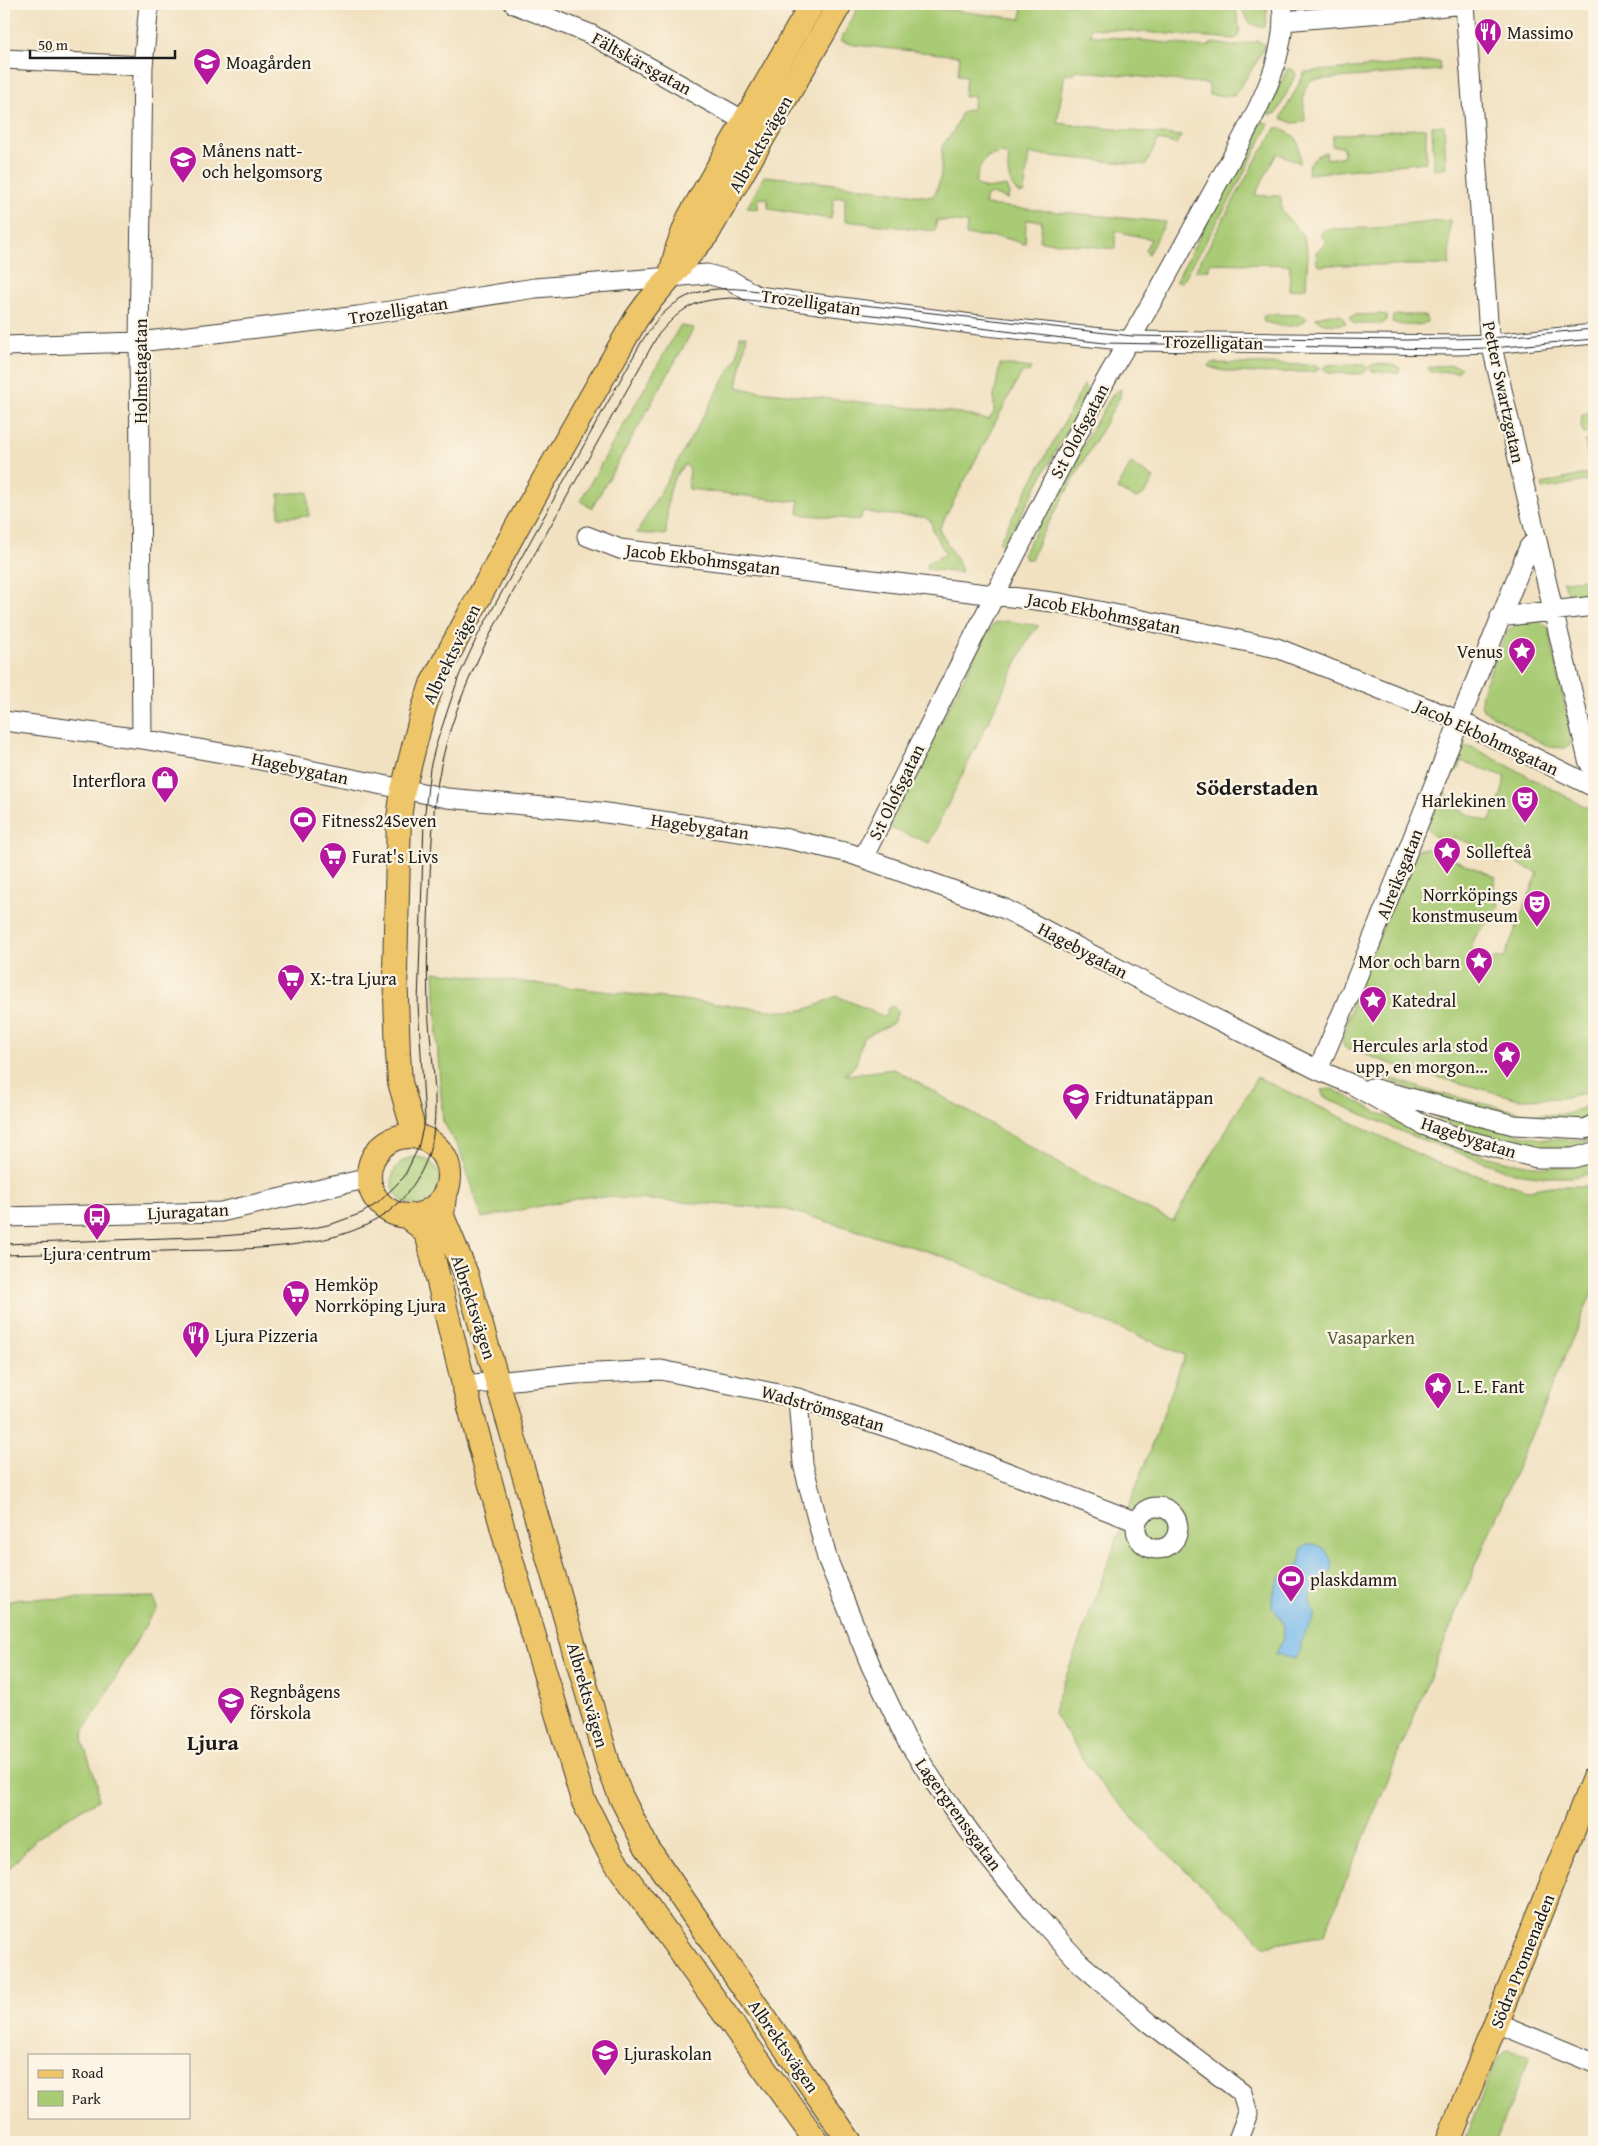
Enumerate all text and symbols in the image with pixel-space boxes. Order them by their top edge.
restaurant icon: Massimo [1473,17,1503,56]
place label: Massimo [1507,19,1574,46]
street label: Fältskärsgatan [587,24,697,102]
scale bar [30,28,175,60]
text: 50 m [38,34,69,55]
school or university icon: Moagården [192,47,222,86]
place label: Moagården [226,49,311,76]
street label: Albrektsvägen [721,90,799,198]
place label: Månens natt- och helgomsorg [202,137,322,185]
school or university icon: Månens natt- och helgomsorg [168,145,198,184]
street label: Trozelligatan [759,282,863,322]
street label: Trozelligatan [346,289,450,331]
street label: Holmstagatan [127,318,154,424]
street label: Petter Swartzgatan [1476,318,1532,466]
street label: Trozelligatan [1163,328,1263,356]
street label: S:t Olofsgatan [1043,379,1115,483]
street label: Jacob Ekbohmsgatan [622,536,782,582]
street label: Jacob Ekbohmsgatan [1023,585,1183,641]
street label: Albrektsvägen [415,599,487,709]
place icon: Venus [1507,636,1537,675]
place label: Venus [1457,638,1503,665]
street label: Jacob Ekbohmsgatan [1409,691,1563,782]
street label: S:t Olofsgatan [861,739,931,845]
street label: Hagebygatan [249,745,351,791]
shop icon: Interflora [150,765,180,804]
place label: Interflora [72,767,146,794]
district label: Söderstaden [1196,771,1318,803]
theatre icon: Harlekinen [1510,785,1540,824]
place label: Harlekinen [1422,787,1506,814]
sports icon: Fitness24Seven [288,805,318,844]
street label: Hagebygatan [649,806,751,846]
place label: Fitness24Seven [322,807,437,834]
street label: Alreiksgatan [1369,825,1429,923]
place icon: Sollefteå [1432,836,1462,875]
place label: Sollefteå [1466,838,1532,865]
supermarket icon: Furat's Livs [318,841,348,880]
place label: Furat's Livs [352,843,438,870]
place label: Norrköpings konstmuseum [1412,881,1518,929]
theatre icon: Norrköpings konstmuseum [1522,889,1552,928]
street label: Hagebygatan [1033,915,1133,985]
place icon: Mor och barn [1464,946,1494,985]
place label: Mor och barn [1358,948,1460,975]
supermarket icon: X:-tra Ljura [276,963,306,1002]
place label: X:-tra Ljura [310,965,397,992]
place icon: Katedral [1358,985,1388,1024]
place label: Katedral [1392,987,1456,1014]
place label: Hercules arla stod upp, en morgon… [1352,1032,1488,1080]
place icon: Hercules arla stod upp, en morgon… [1492,1040,1522,1079]
school or university icon: Fridtunatäppan [1061,1082,1091,1121]
place label: Fridtunatäppan [1095,1084,1213,1111]
street label: Hagebygatan [1418,1109,1520,1165]
street label: Ljuragatan [147,1195,229,1227]
bus stop icon: Ljura centrum [82,1202,112,1241]
place label: Ljura centrum [43,1240,151,1267]
street label: Albrektsvägen [444,1251,504,1363]
place label: Hemköp Norrköping Ljura [315,1271,446,1319]
supermarket icon: Hemköp Norrköping Ljura [281,1279,311,1318]
restaurant icon: Ljura Pizzeria [181,1320,211,1359]
place label: Ljura Pizzeria [215,1322,318,1349]
park label: Vasaparken [1327,1324,1415,1351]
place icon: L. E. Fant [1423,1371,1453,1410]
place label: L. E. Fant [1457,1373,1525,1400]
street label: Wadströmsgatan [758,1378,888,1438]
sports icon: plaskdamm [1276,1564,1306,1603]
place label: plaskdamm [1310,1566,1397,1593]
street label: Albrektsvägen [560,1639,616,1751]
place label: Regnbågens förskola [250,1678,340,1726]
school or university icon: Regnbågens förskola [216,1686,246,1725]
district label: Ljura [187,1726,240,1758]
street label: Lagergrenssgatan [909,1752,1009,1876]
street label: Södra Promenaden [1483,1890,1561,2032]
street label: Albrektsvägen [742,1994,826,2098]
school or university icon: Ljuraskolan [590,2038,620,2077]
place label: Ljuraskolan [624,2040,712,2067]
legend [28,2054,190,2118]
text: Road [72,2062,103,2083]
text: Park [72,2088,101,2109]

